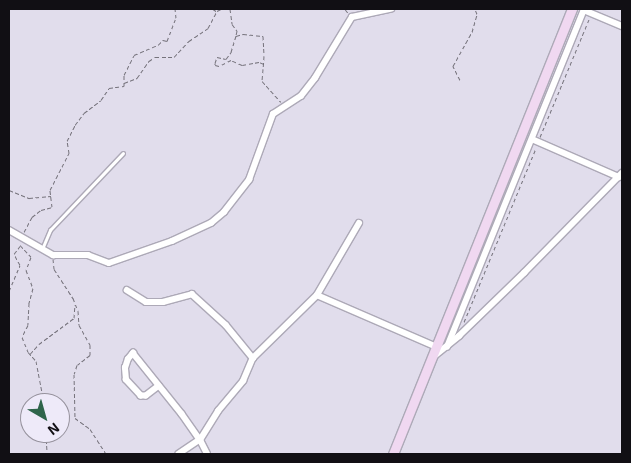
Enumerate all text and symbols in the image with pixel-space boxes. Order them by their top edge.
north arrow [20,393,70,443]
text: N [45,420,63,439]

